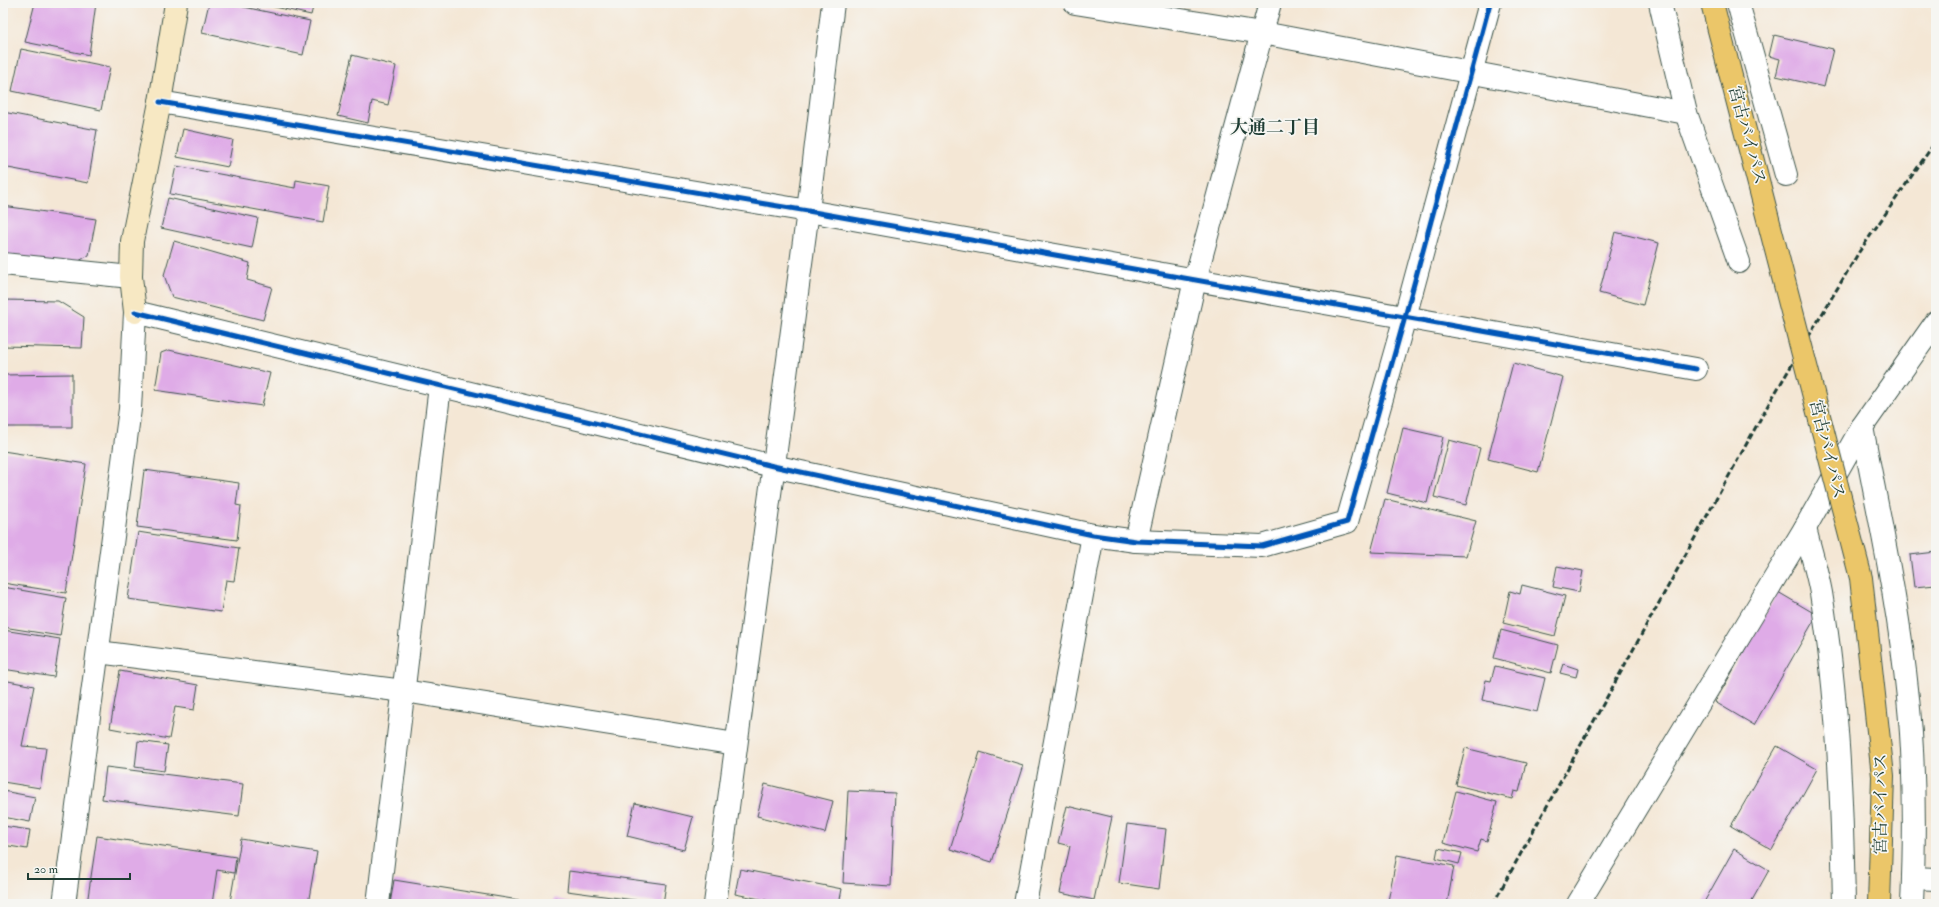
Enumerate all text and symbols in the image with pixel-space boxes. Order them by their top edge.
street label: 宮古バイパス [1724,83,1771,187]
district label: 大通二丁目 [1230,116,1320,139]
street label: 宮古バイパス [1805,397,1850,501]
street label: 宮古バイパス [1870,753,1891,855]
scale bar [28,855,130,881]
text: 20 m [34,862,59,877]

